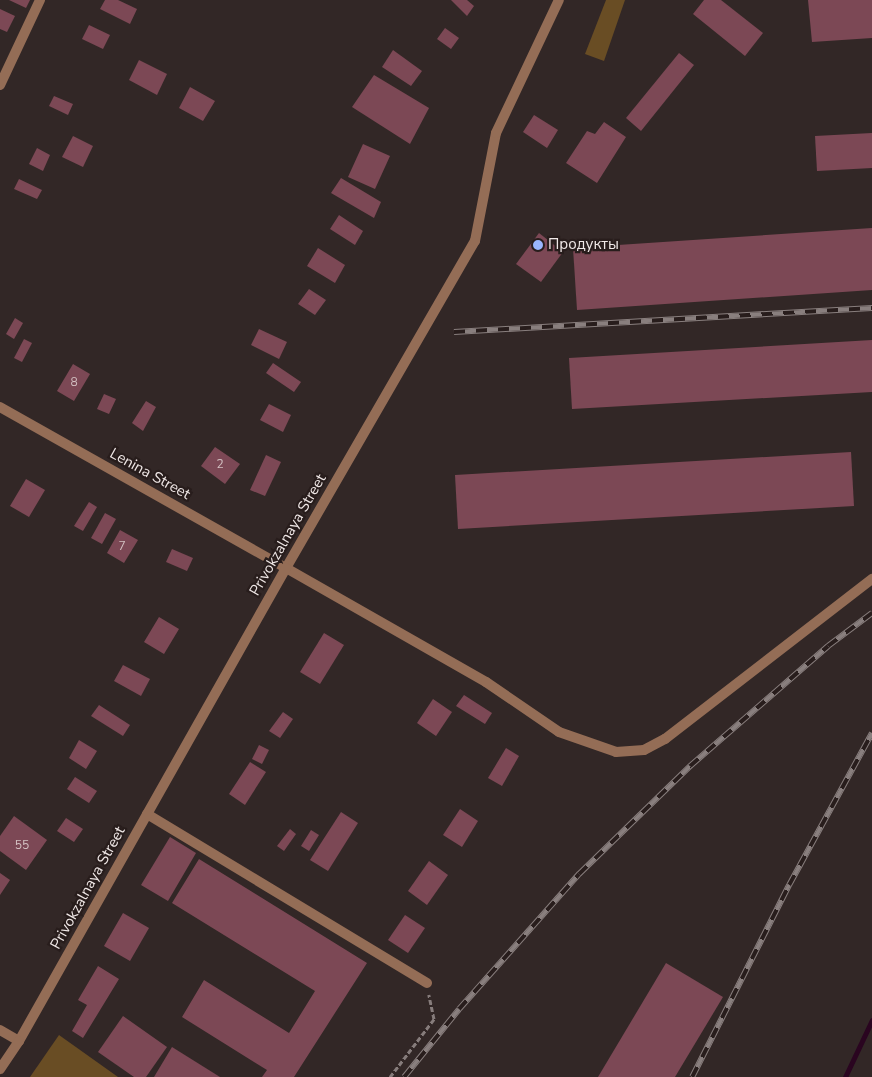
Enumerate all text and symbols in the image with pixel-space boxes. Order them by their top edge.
place label: Продукты [548,236,619,254]
marker: Продукты [532,239,544,251]
house number: 8 [70,376,78,390]
street label: Lenina Street [107,444,193,504]
house number: 2 [216,458,224,472]
street label: Privokzalnaya Street [246,471,330,599]
house number: 7 [118,540,126,554]
street label: Privokzalnaya Street [47,823,129,953]
house number: 55 [15,839,29,853]

